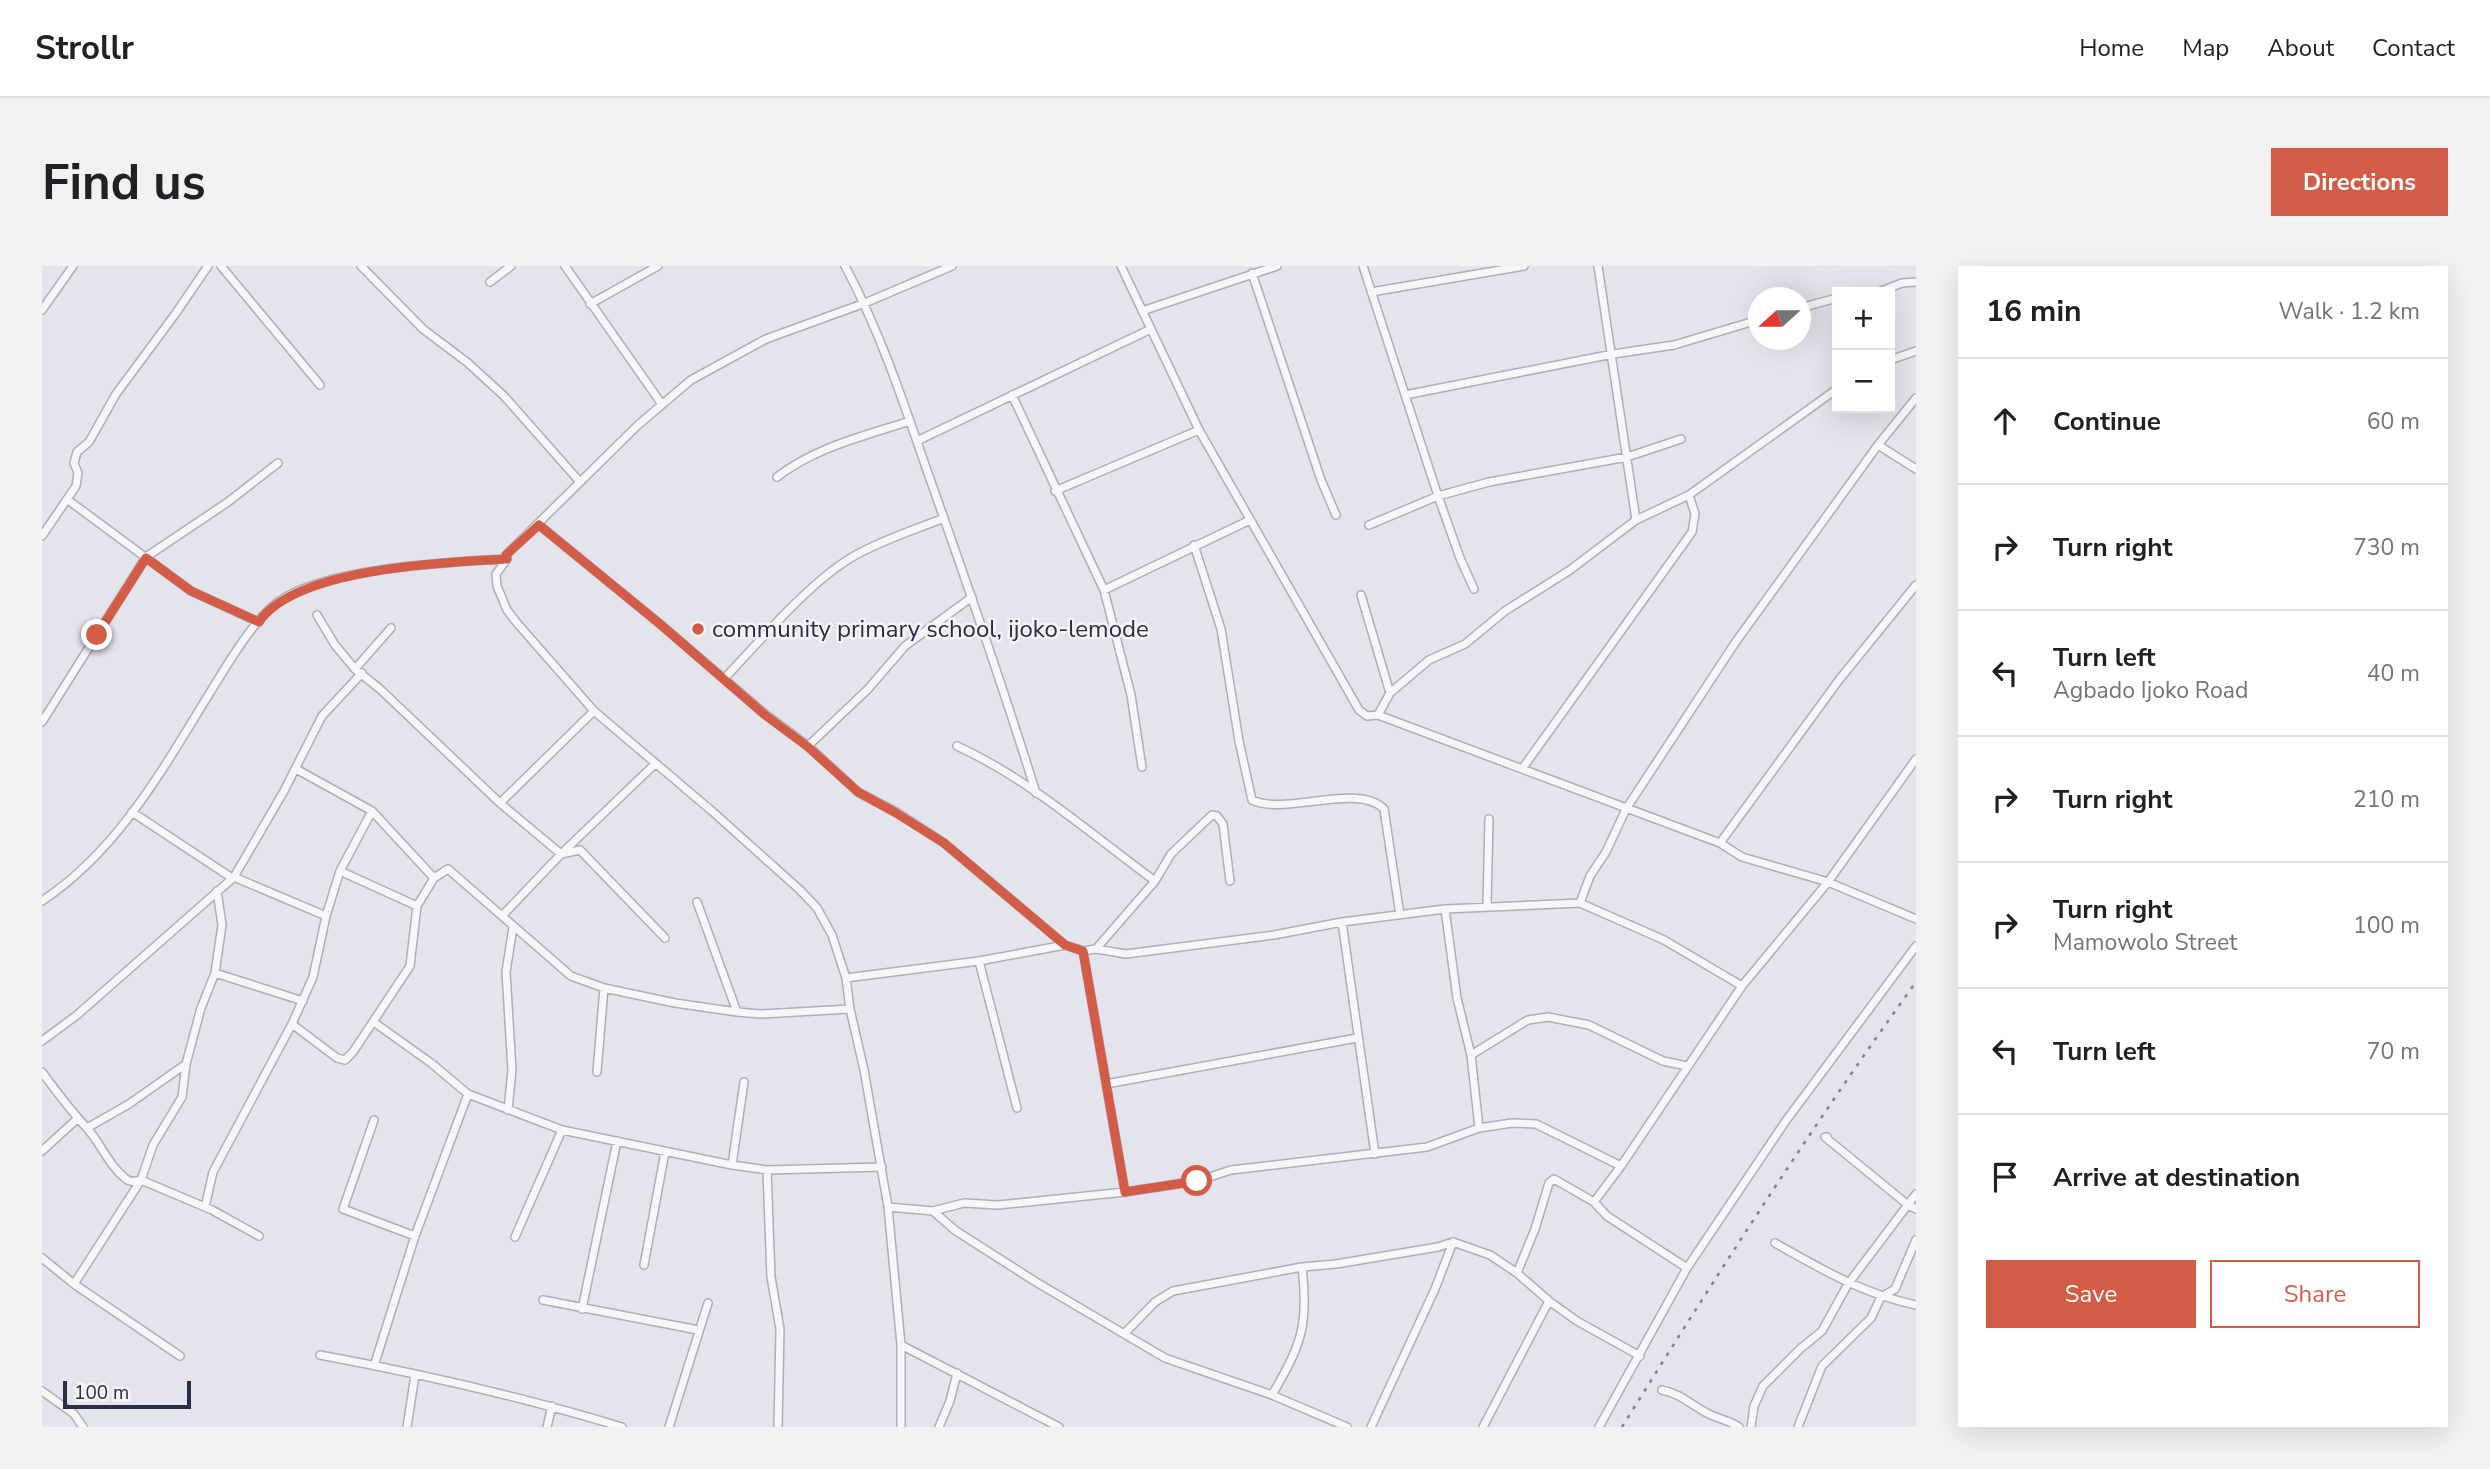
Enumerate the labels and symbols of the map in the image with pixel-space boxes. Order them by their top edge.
north arrow [1748,287,1811,350]
place label: community primary school, ijoko-lemode [712,613,1149,645]
route end [81,619,112,650]
marker: community primary school, ijoko-lemode [690,621,706,637]
route start [1181,1165,1212,1196]
scale bar [63,1378,191,1410]

